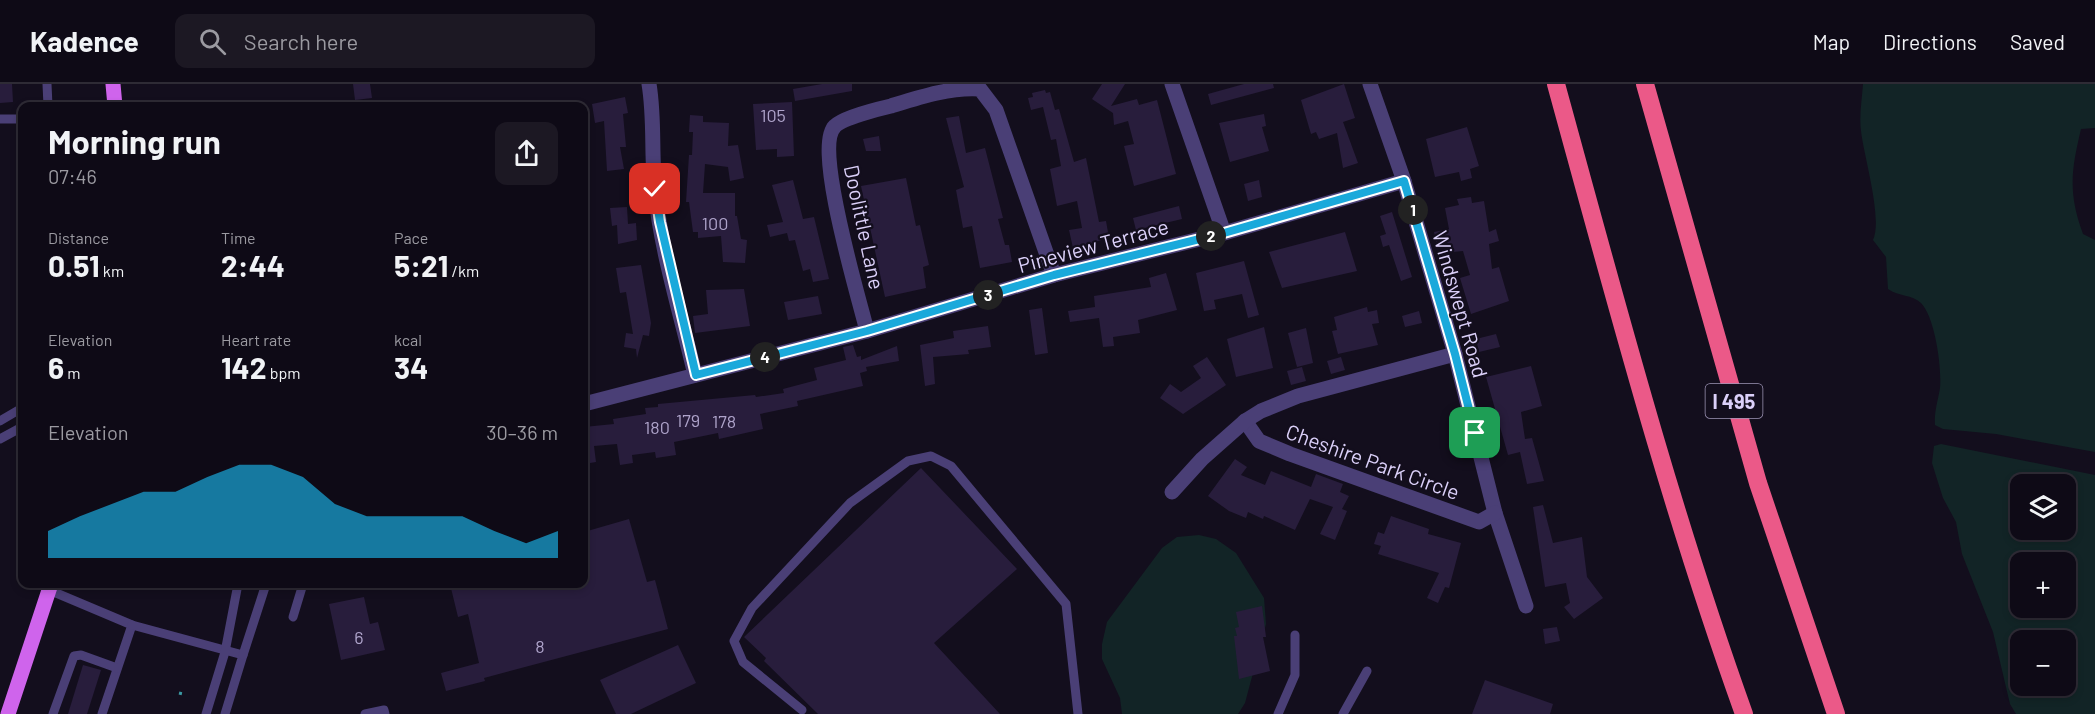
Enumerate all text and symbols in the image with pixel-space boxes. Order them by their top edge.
search box [175,14,595,68]
text: Kadence [30,24,139,58]
icon: search [196,25,229,58]
text: Search here [244,28,358,54]
text: Map [1813,29,1850,54]
text: Directions [1883,29,1977,54]
text: Saved [2010,29,2065,54]
house number: 105 [760,104,786,126]
text: Morning run [48,121,221,161]
button: share [495,122,558,185]
street label: Doolittle Lane [840,162,890,292]
pin [629,163,680,214]
text: 07:46 [48,164,97,188]
icon: check [638,172,671,205]
pin: 1 [1398,195,1428,225]
text: 1 [1410,200,1416,219]
house number: 100 [702,212,728,234]
street label: Pineview Terrace [1015,213,1171,277]
pin: 2 [1196,221,1226,251]
text: 2 [1207,226,1215,245]
text: Distance [48,228,109,247]
text: Time [221,228,256,247]
text: Pace [394,228,428,247]
street label: Windswept Road [1428,228,1494,380]
text: 0.51 [48,247,100,283]
text: 2:44 [221,247,285,283]
text: 5:21 [394,247,448,283]
text: km [100,261,124,280]
text: /km [448,261,479,280]
pin: 3 [973,280,1003,310]
text: 3 [984,285,992,304]
text: Elevation [48,330,112,349]
text: Heart rate [221,330,291,349]
text: kcal [394,330,422,349]
pin: 4 [750,342,780,372]
text: 4 [760,347,770,366]
text: 6 [48,349,64,385]
text: 142 [221,349,267,385]
text: 34 [394,349,428,385]
text: m [64,363,81,382]
text: bpm [267,363,301,382]
road number: I 495 [1706,384,1762,418]
pin [1449,407,1500,458]
house number: 179 [676,409,700,431]
house number: 178 [712,410,736,432]
house number: 180 [644,416,670,438]
icon: arrive [1458,416,1491,449]
street label: Cheshire Park Circle [1283,418,1463,504]
text: Elevation [48,420,129,444]
text: 30–36 m [486,420,558,444]
map controls [2010,474,2076,696]
button: layers [2010,474,2076,540]
button: + [2010,552,2076,618]
house number: 6 [354,626,364,648]
button: − [2010,630,2076,696]
house number: 8 [535,635,545,657]

